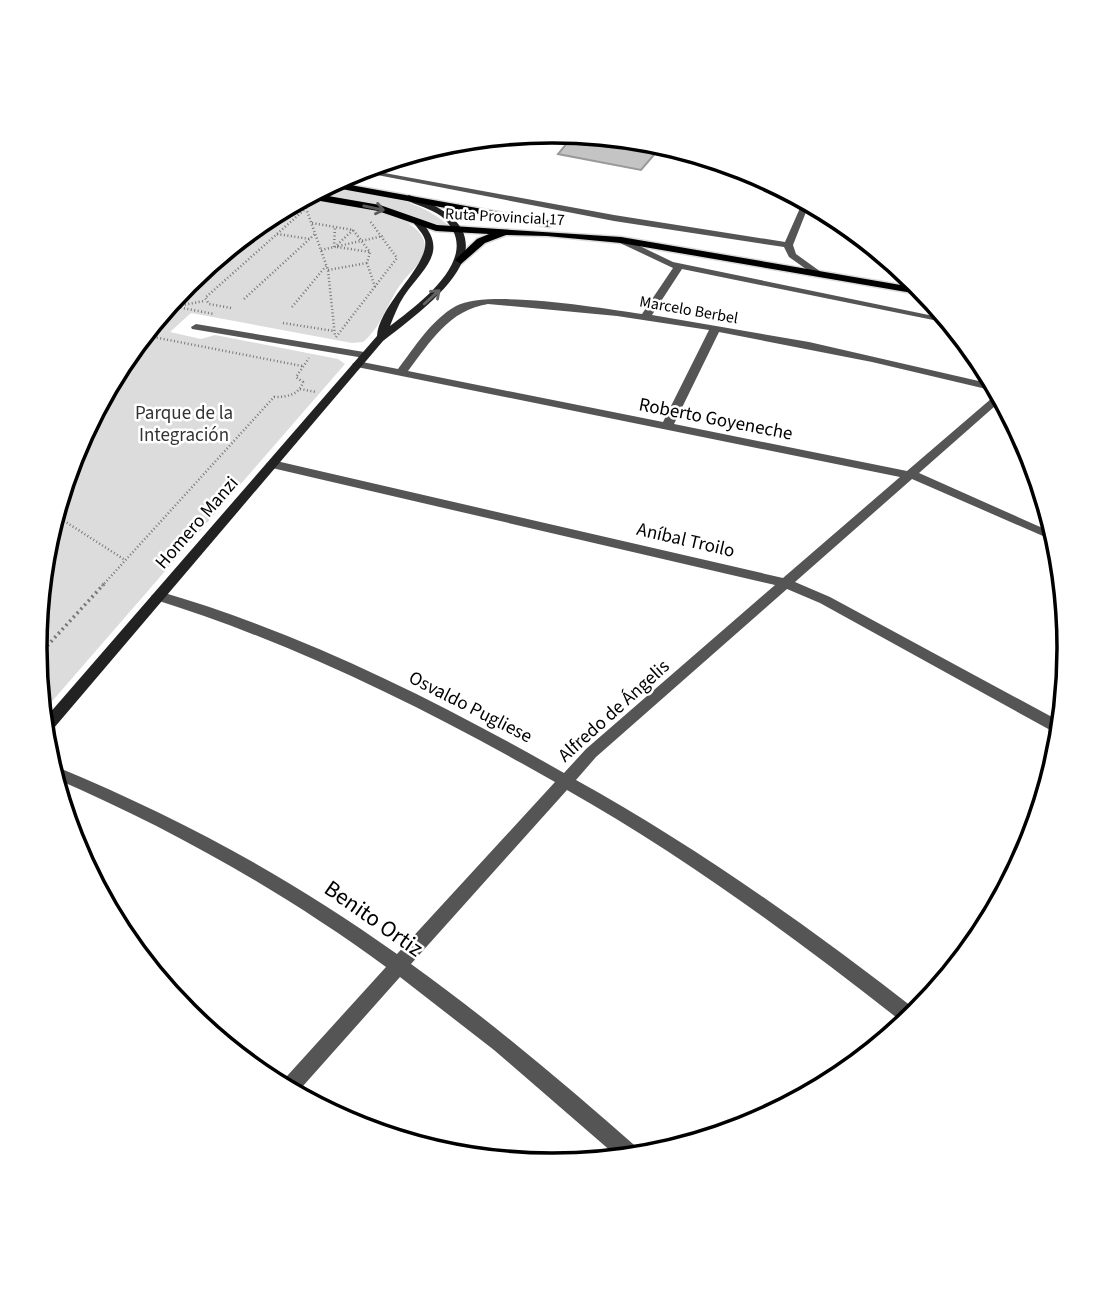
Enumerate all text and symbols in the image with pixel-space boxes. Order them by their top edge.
one-way arrow [362,201,385,215]
street label: Ruta Provincial 17 [445,203,565,231]
one-way arrow [423,289,441,305]
street label: Marcelo Berbel [638,290,740,329]
street label: Roberto Goyeneche [637,391,795,448]
park label: Parque de la Integración [135,400,233,449]
street label: Homero Manzi [149,471,245,575]
street label: Aníbal Troilo [634,516,737,565]
street label: Alfredo de Ángelis [552,654,676,769]
street label: Osvaldo Pugliese [404,665,537,750]
street label: Benito Ortiz [317,872,430,965]

